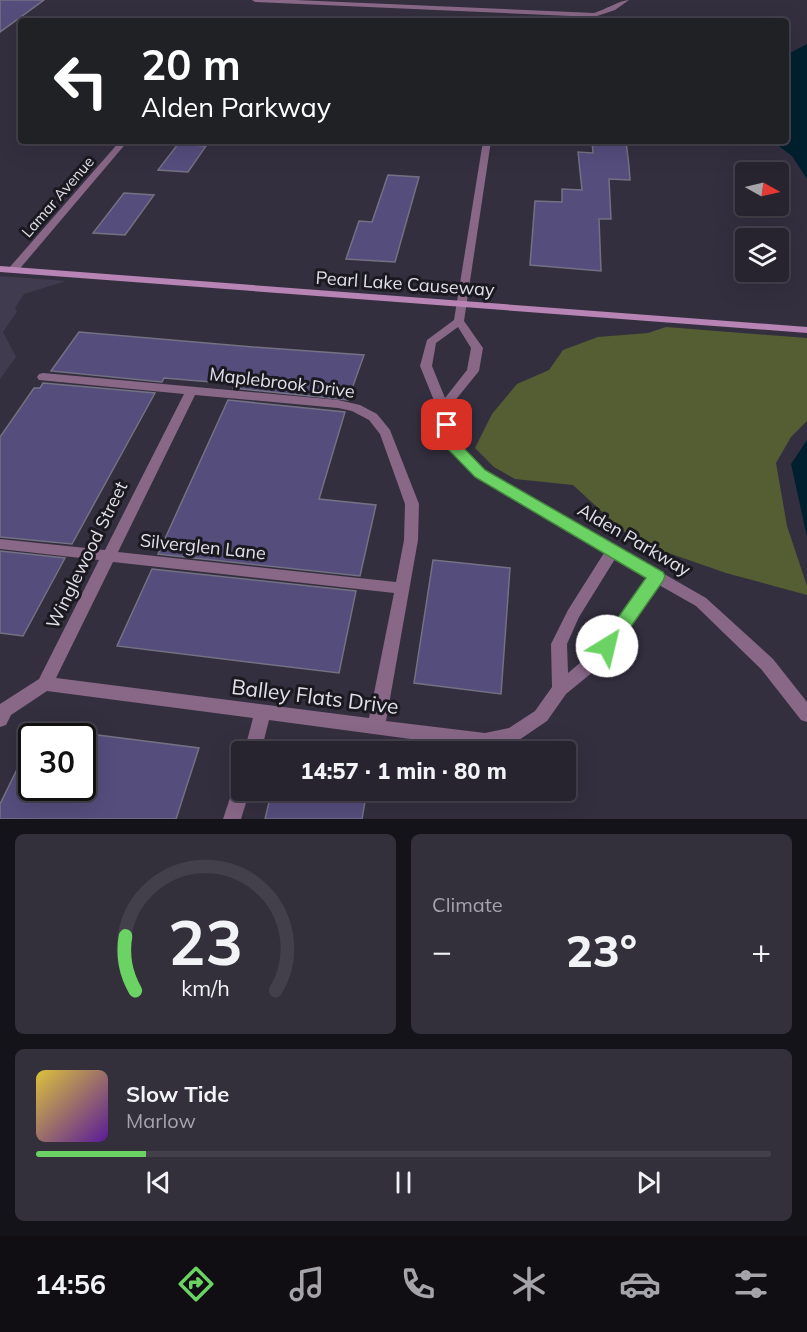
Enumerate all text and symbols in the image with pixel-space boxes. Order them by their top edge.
text: 20 m [141,38,241,91]
icon: left [42,42,120,120]
text: Alden Parkway [141,90,331,124]
street label: Lamar Avenue [17,152,98,241]
north arrow [735,162,789,216]
map controls [735,162,789,282]
button: layers [735,228,789,282]
street label: Pearl Lake Causeway [315,266,496,301]
street label: Maplebrook Drive [208,362,356,403]
pin [421,399,472,450]
icon: arrive [430,408,463,441]
street label: Winglewood Street [41,477,132,632]
street label: Alden Parkway [574,498,695,581]
street label: Silverglen Lane [139,528,267,565]
position arrow [575,614,639,678]
street label: Balley Flats Drive [230,673,400,719]
speed limit sign: 30 [18,723,96,801]
text: 14:57 · 1 min · 80 m [300,757,507,785]
text: Climate [432,892,503,917]
text: 23 [168,902,243,981]
text: 23° [566,922,637,978]
text: − [432,930,452,971]
text: + [751,930,771,971]
text: km/h [181,974,230,1001]
text: Slow Tide [126,1080,229,1108]
text: Marlow [126,1108,196,1133]
icon: previous [142,1166,175,1199]
icon: pause [387,1166,420,1199]
icon: next [632,1166,665,1199]
icon: directions [175,1263,217,1305]
icon: music [286,1263,328,1305]
icon: phone [397,1263,439,1305]
icon: climate [508,1263,550,1305]
icon: car [619,1263,661,1305]
icon: filters [730,1263,772,1305]
text: 14:56 [35,1267,106,1301]

